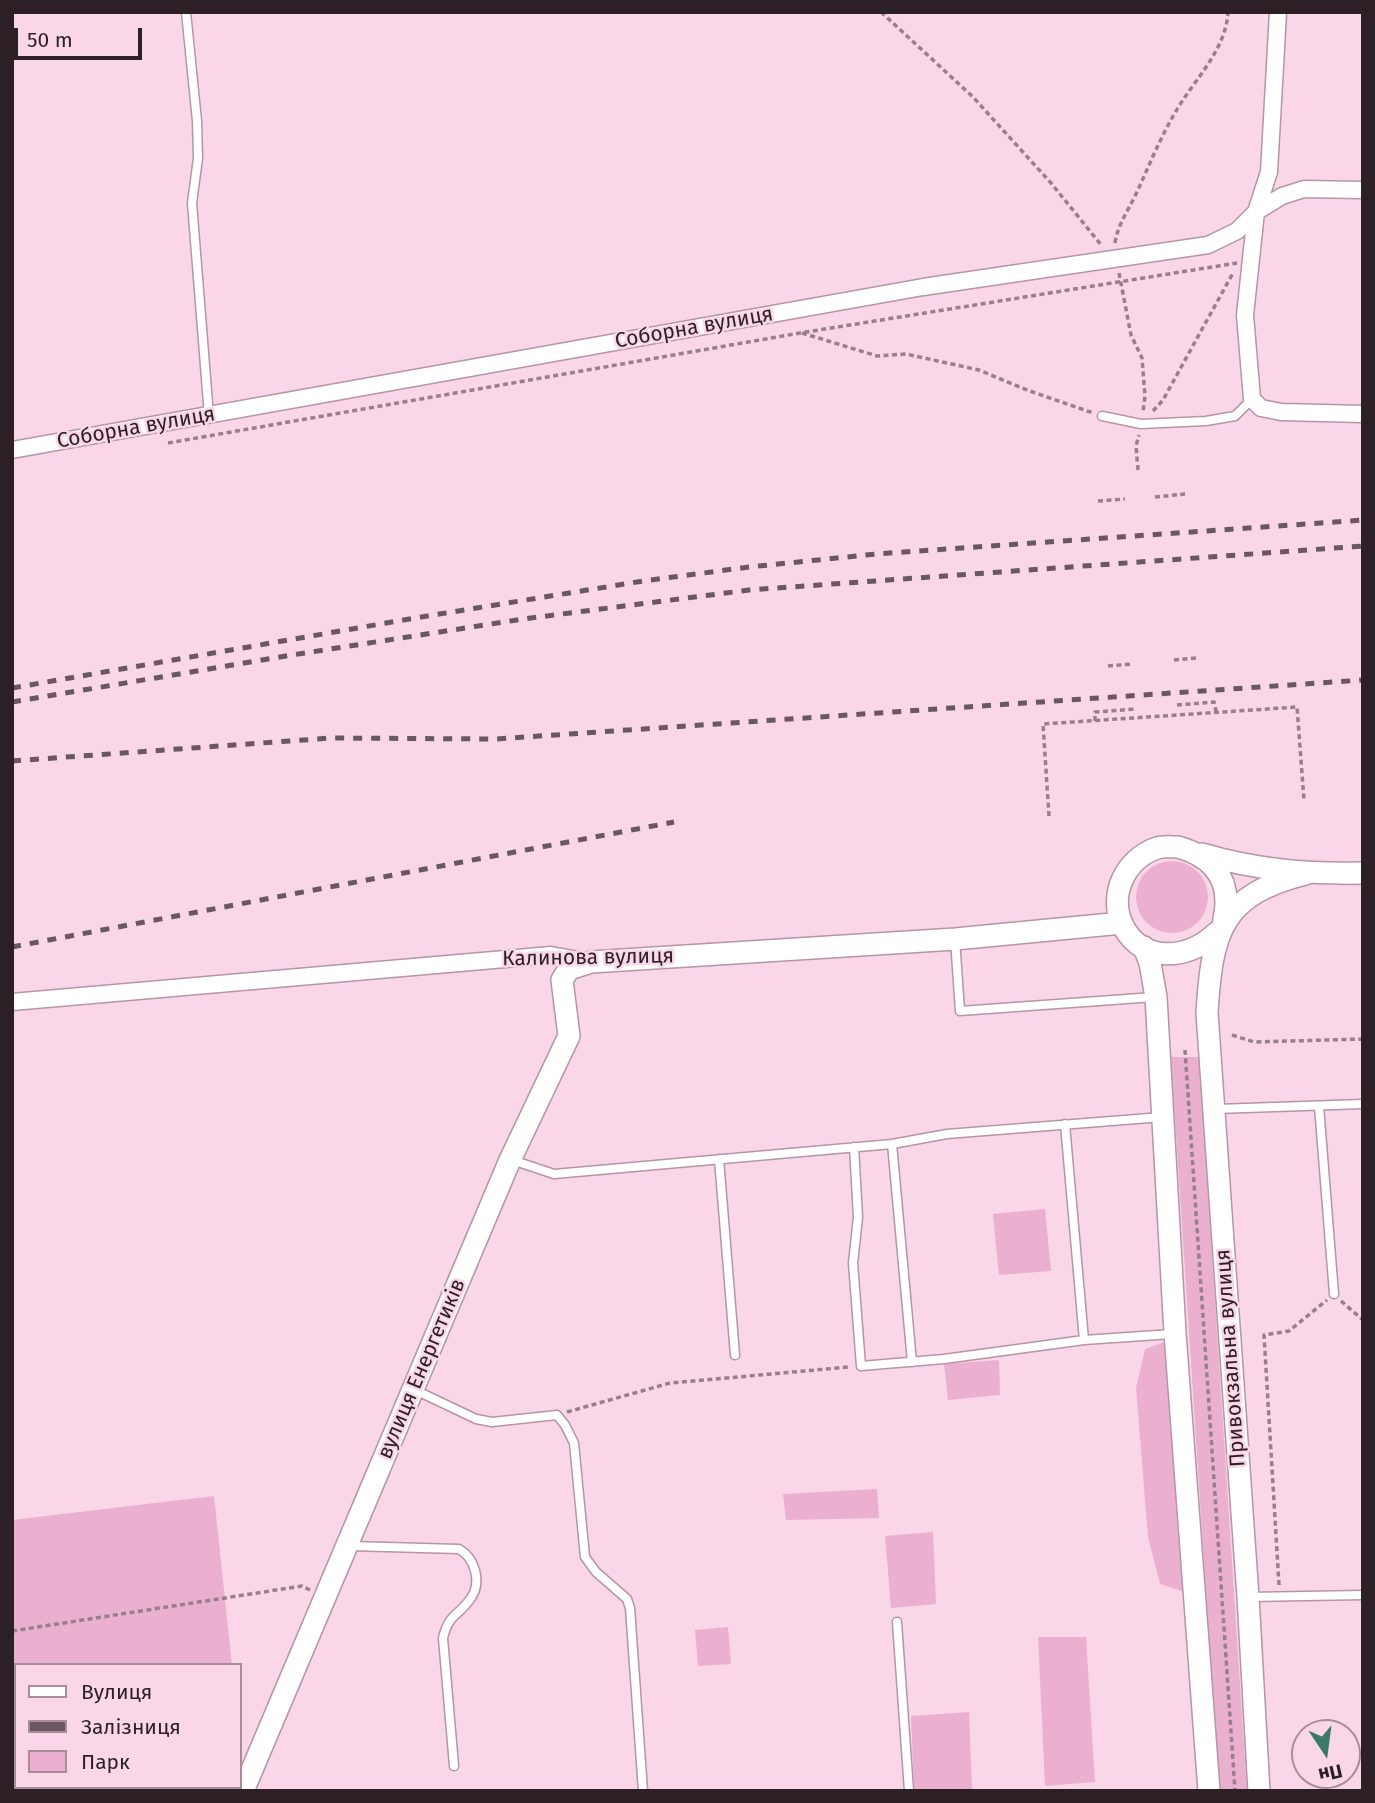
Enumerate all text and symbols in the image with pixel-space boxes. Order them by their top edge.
scale bar [18,14,145,58]
text: 50 m [27,27,73,53]
street label: Соборна вулиця [613,302,775,354]
street label: Соборна вулиця [55,402,217,454]
street label: Калинова вулиця [502,944,674,972]
street label: Привокзальна вулиця [1211,1248,1251,1468]
street label: вулиця Енергетиків [373,1275,471,1463]
legend [14,1663,242,1789]
text: Вулиця [81,1679,152,1705]
text: Залізниця [81,1714,181,1740]
north arrow [1291,1719,1361,1789]
text: Парк [81,1749,130,1775]
text: Пн [1316,1759,1345,1787]

